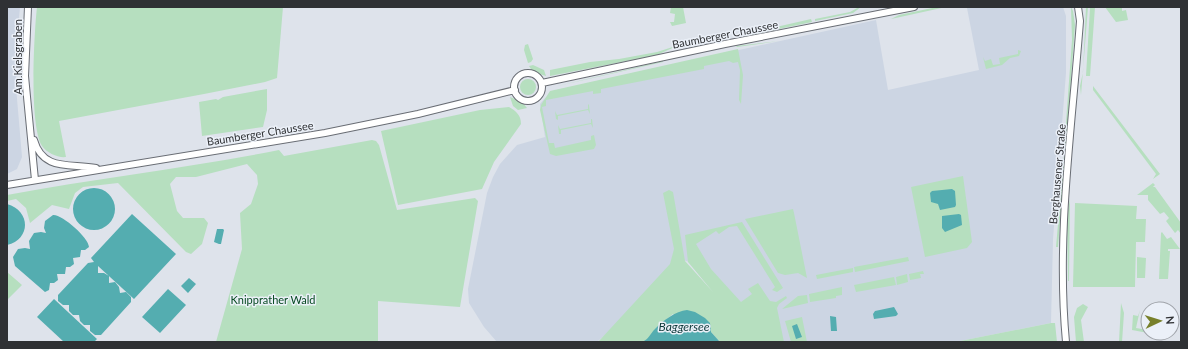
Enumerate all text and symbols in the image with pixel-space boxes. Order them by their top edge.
street label: Baumberger Chaussee [671,17,779,51]
street label: Am Kielsgraben [11,19,24,95]
street label: Baumberger Chaussee [206,118,314,148]
street label: Berghausener Straße [1046,123,1068,225]
park label: Knipprather Wald [230,293,316,306]
north arrow [1140,301,1180,341]
text: N [1164,316,1177,325]
water label: Baggersee [659,319,710,334]

